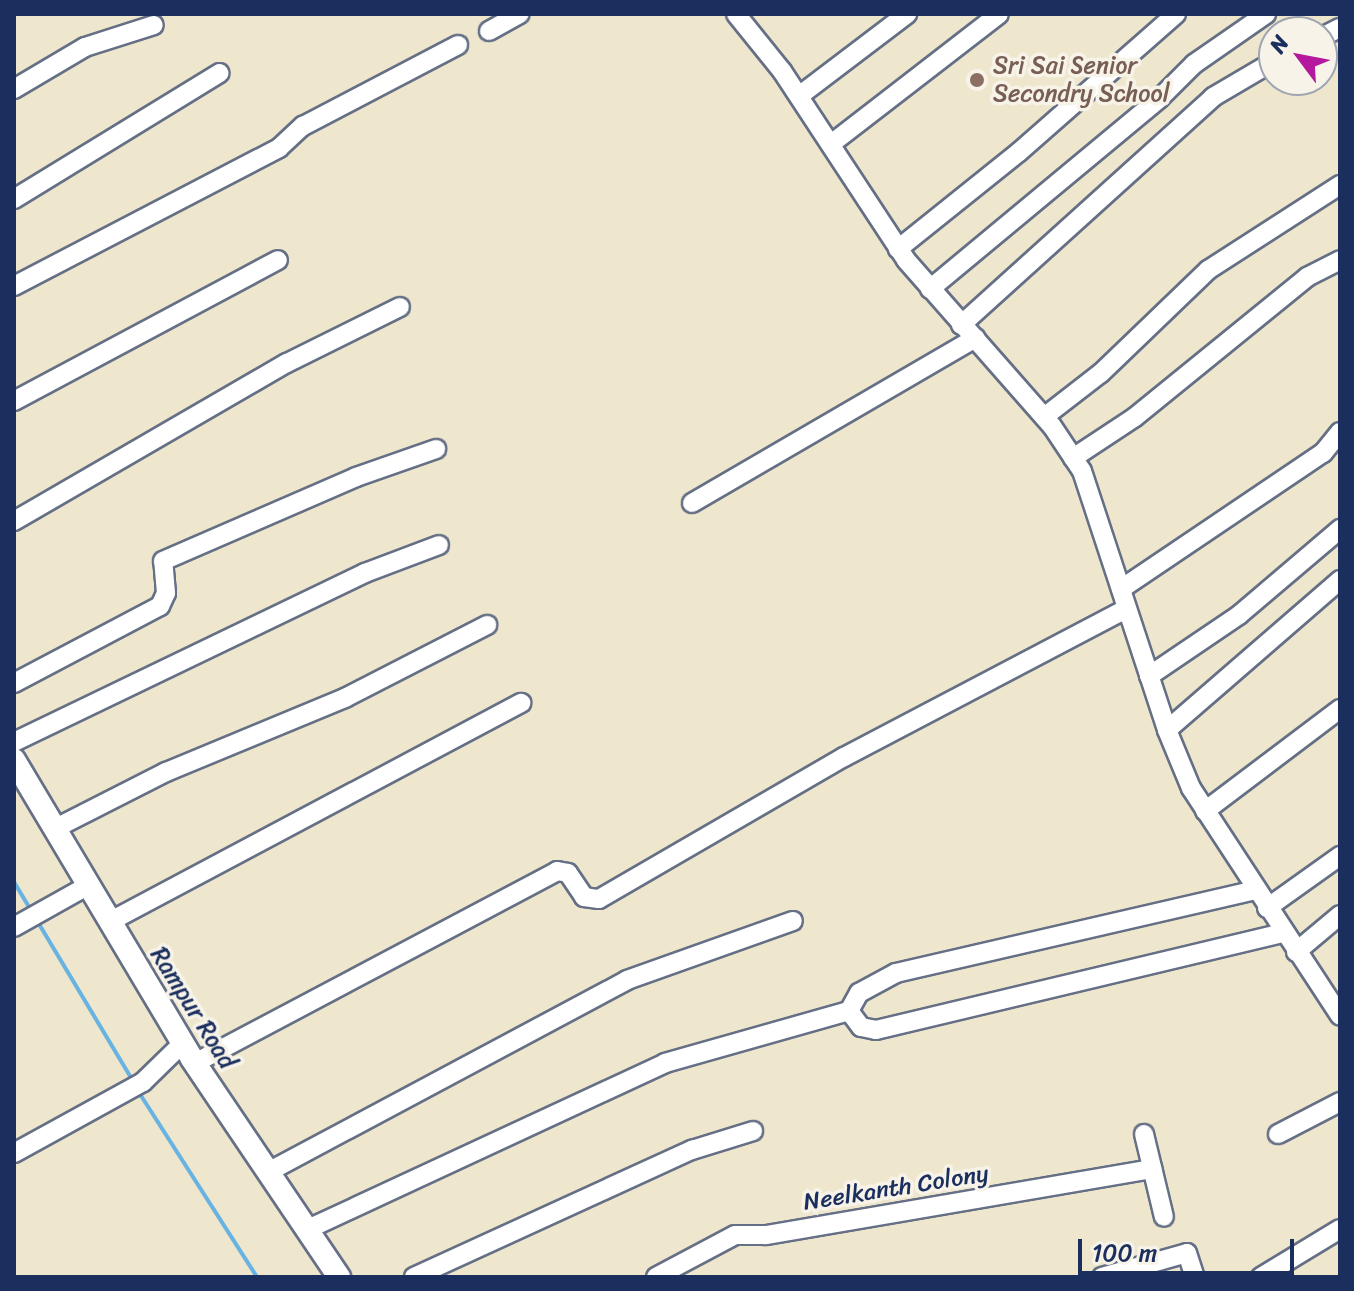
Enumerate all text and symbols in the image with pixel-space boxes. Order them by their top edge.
north arrow [1258,16,1338,96]
text: N [1258,27,1299,61]
place label: Sri Sai Senior Secondry School [993,52,1170,108]
marker: Sri Sai Senior Secondry School [968,71,986,89]
street label: Rampur Road [144,942,242,1074]
street label: Neelkanth Colony [802,1159,990,1217]
scale bar [1082,1223,1298,1273]
text: 100 m [1092,1232,1157,1274]

